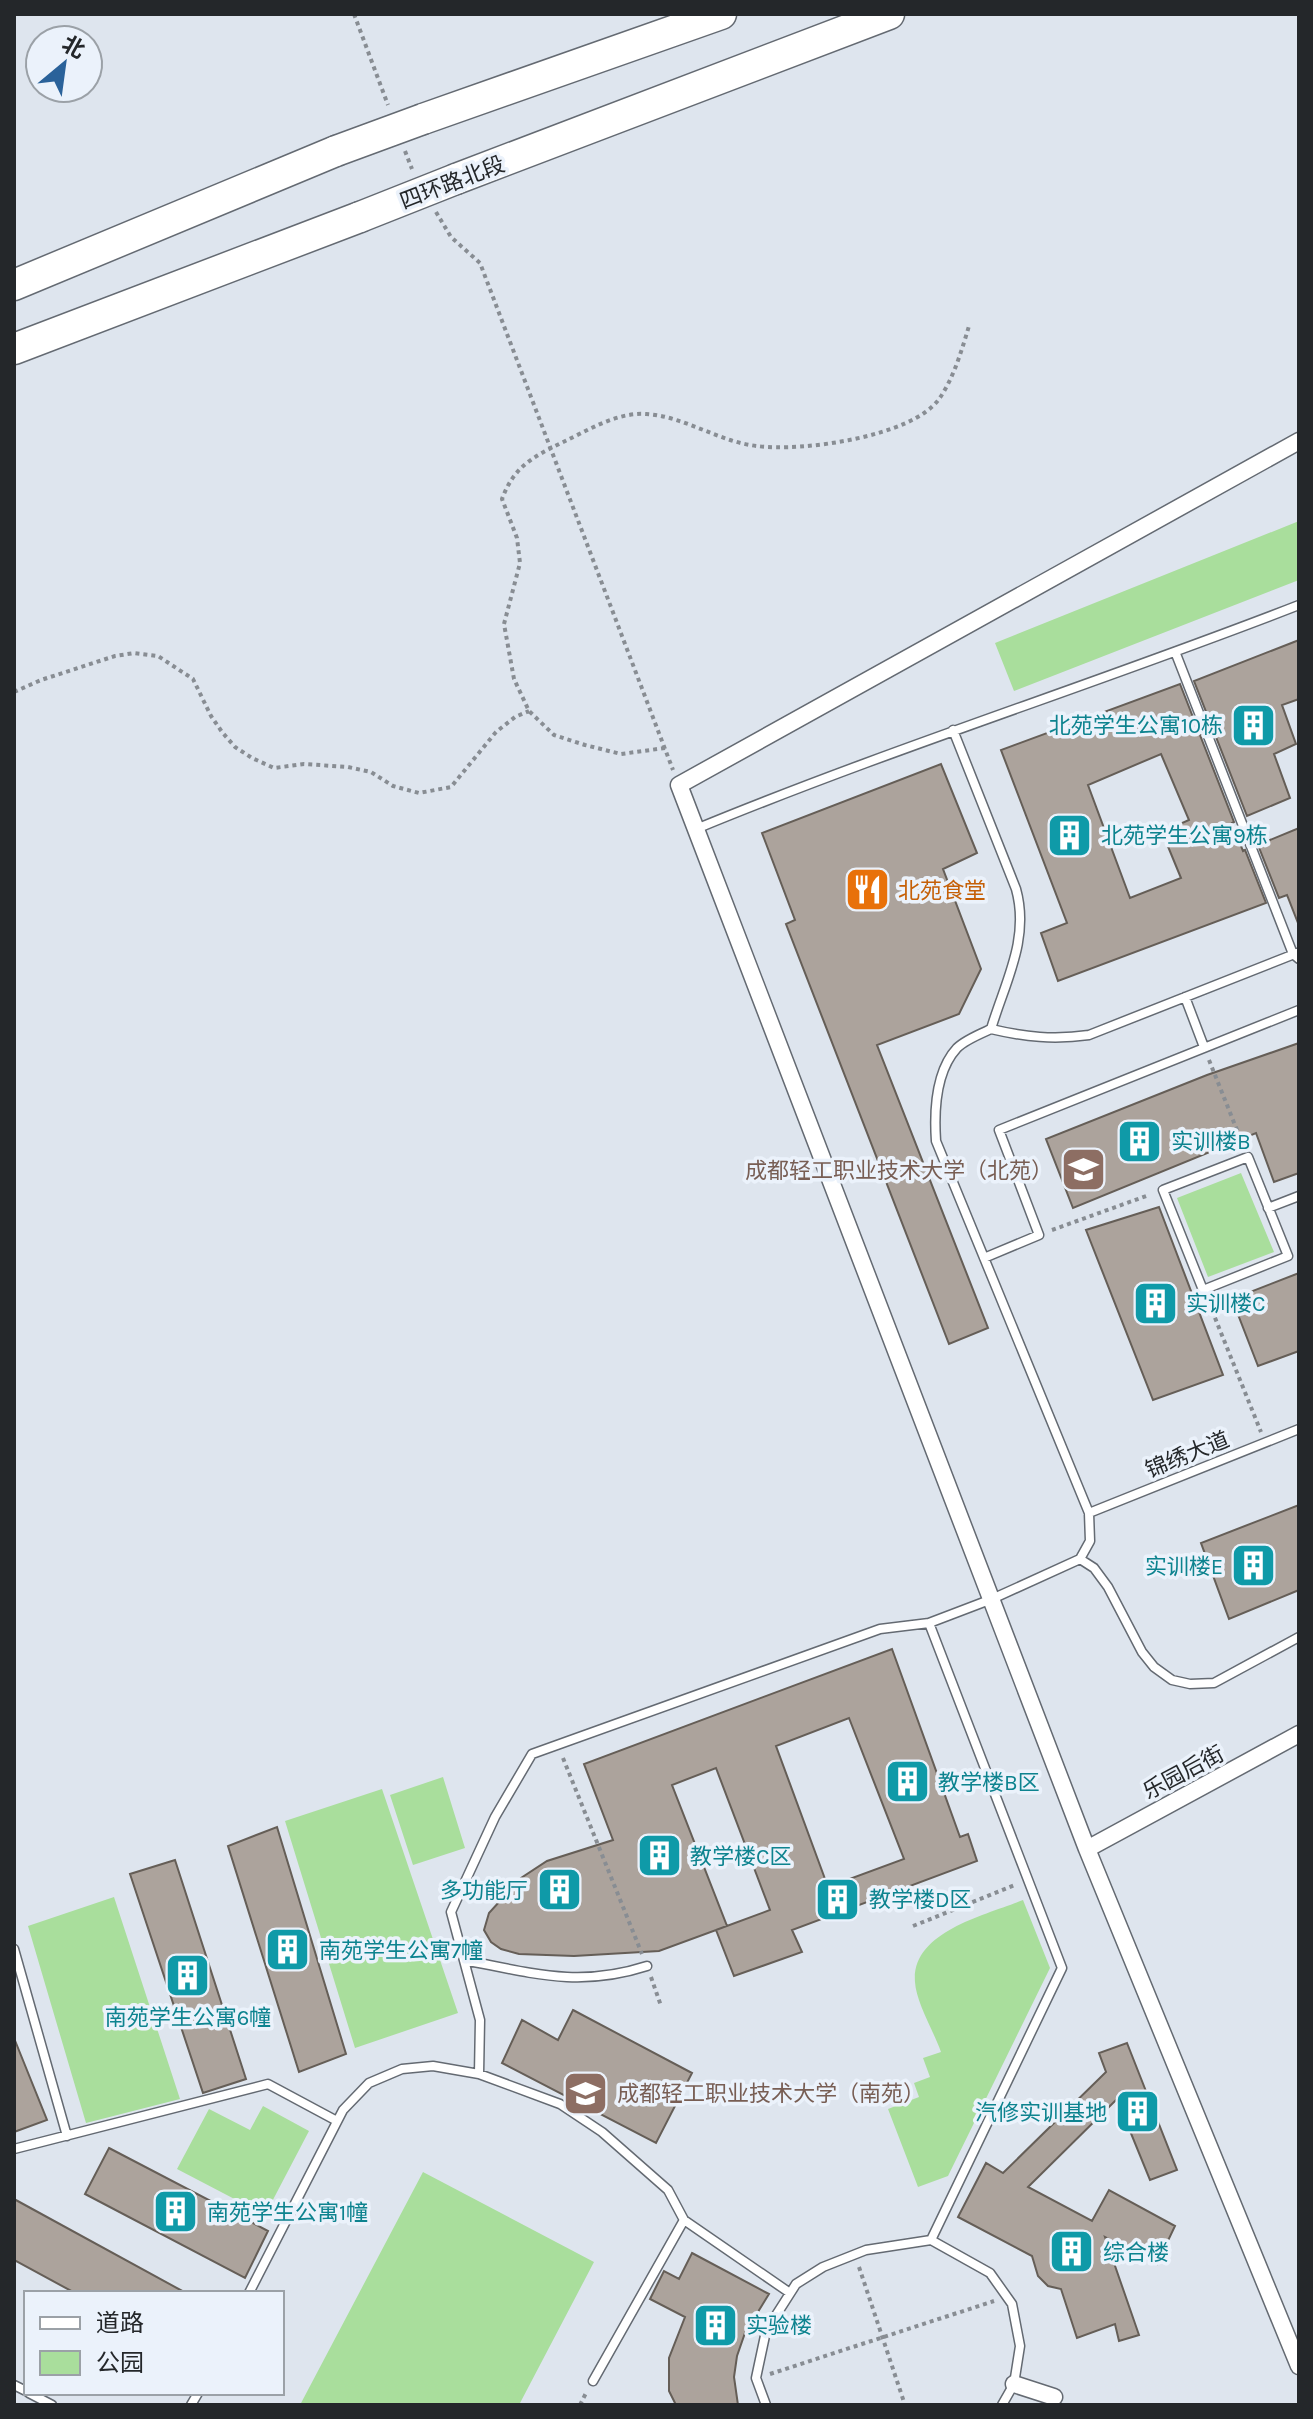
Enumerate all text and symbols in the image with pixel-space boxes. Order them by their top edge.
north arrow [24,24,104,104]
text: 北 [57,31,89,64]
street label: 四环路北段 [396,151,508,215]
building icon: 北苑学生公寓10栋 [1230,701,1278,749]
place label: 北苑学生公寓10栋 [1049,713,1223,739]
building icon: 北苑学生公寓9栋 [1046,811,1094,859]
place label: 北苑学生公寓9栋 [1101,823,1268,849]
restaurant icon: 北苑食堂 [843,866,891,914]
place label: 北苑食堂 [898,878,986,904]
building icon: 实训楼B [1116,1117,1164,1165]
place label: 实训楼B [1171,1129,1251,1155]
school or university icon: 成都轻工职业技术大学（北苑） [1060,1146,1108,1194]
place label: 成都轻工职业技术大学（北苑） [745,1158,1053,1184]
building icon: 实训楼C [1131,1279,1179,1327]
place label: 实训楼C [1186,1291,1266,1317]
street label: 锦绣大道 [1142,1426,1233,1483]
building icon: 实训楼E [1230,1542,1278,1590]
place label: 实训楼E [1145,1554,1223,1580]
street label: 乐园后街 [1139,1741,1228,1805]
building icon: 教学楼B区 [883,1758,931,1806]
place label: 教学楼B区 [938,1770,1040,1796]
building icon: 教学楼C区 [635,1832,683,1880]
place label: 教学楼C区 [690,1844,792,1870]
building icon: 多功能厅 [535,1866,583,1914]
building icon: 教学楼D区 [814,1875,862,1923]
place label: 多功能厅 [440,1878,528,1904]
place label: 教学楼D区 [869,1887,972,1913]
building icon: 南苑学生公寓7幢 [264,1926,312,1974]
place label: 南苑学生公寓7幢 [319,1938,483,1964]
building icon: 南苑学生公寓6幢 [164,1952,212,2000]
place label: 南苑学生公寓6幢 [105,2005,271,2031]
school or university icon: 成都轻工职业技术大学（南苑） [562,2069,610,2117]
place label: 成都轻工职业技术大学（南苑） [617,2081,925,2107]
building icon: 汽修实训基地 [1114,2088,1162,2136]
place label: 汽修实训基地 [975,2100,1107,2126]
building icon: 南苑学生公寓1幢 [152,2188,200,2236]
place label: 南苑学生公寓1幢 [207,2200,368,2226]
building icon: 综合楼 [1048,2228,1096,2276]
place label: 综合楼 [1103,2240,1169,2266]
legend [24,2291,284,2395]
building icon: 实验楼 [691,2301,739,2349]
text: 道路 [96,2309,144,2337]
place label: 实验楼 [746,2313,812,2339]
text: 公园 [96,2349,144,2377]

